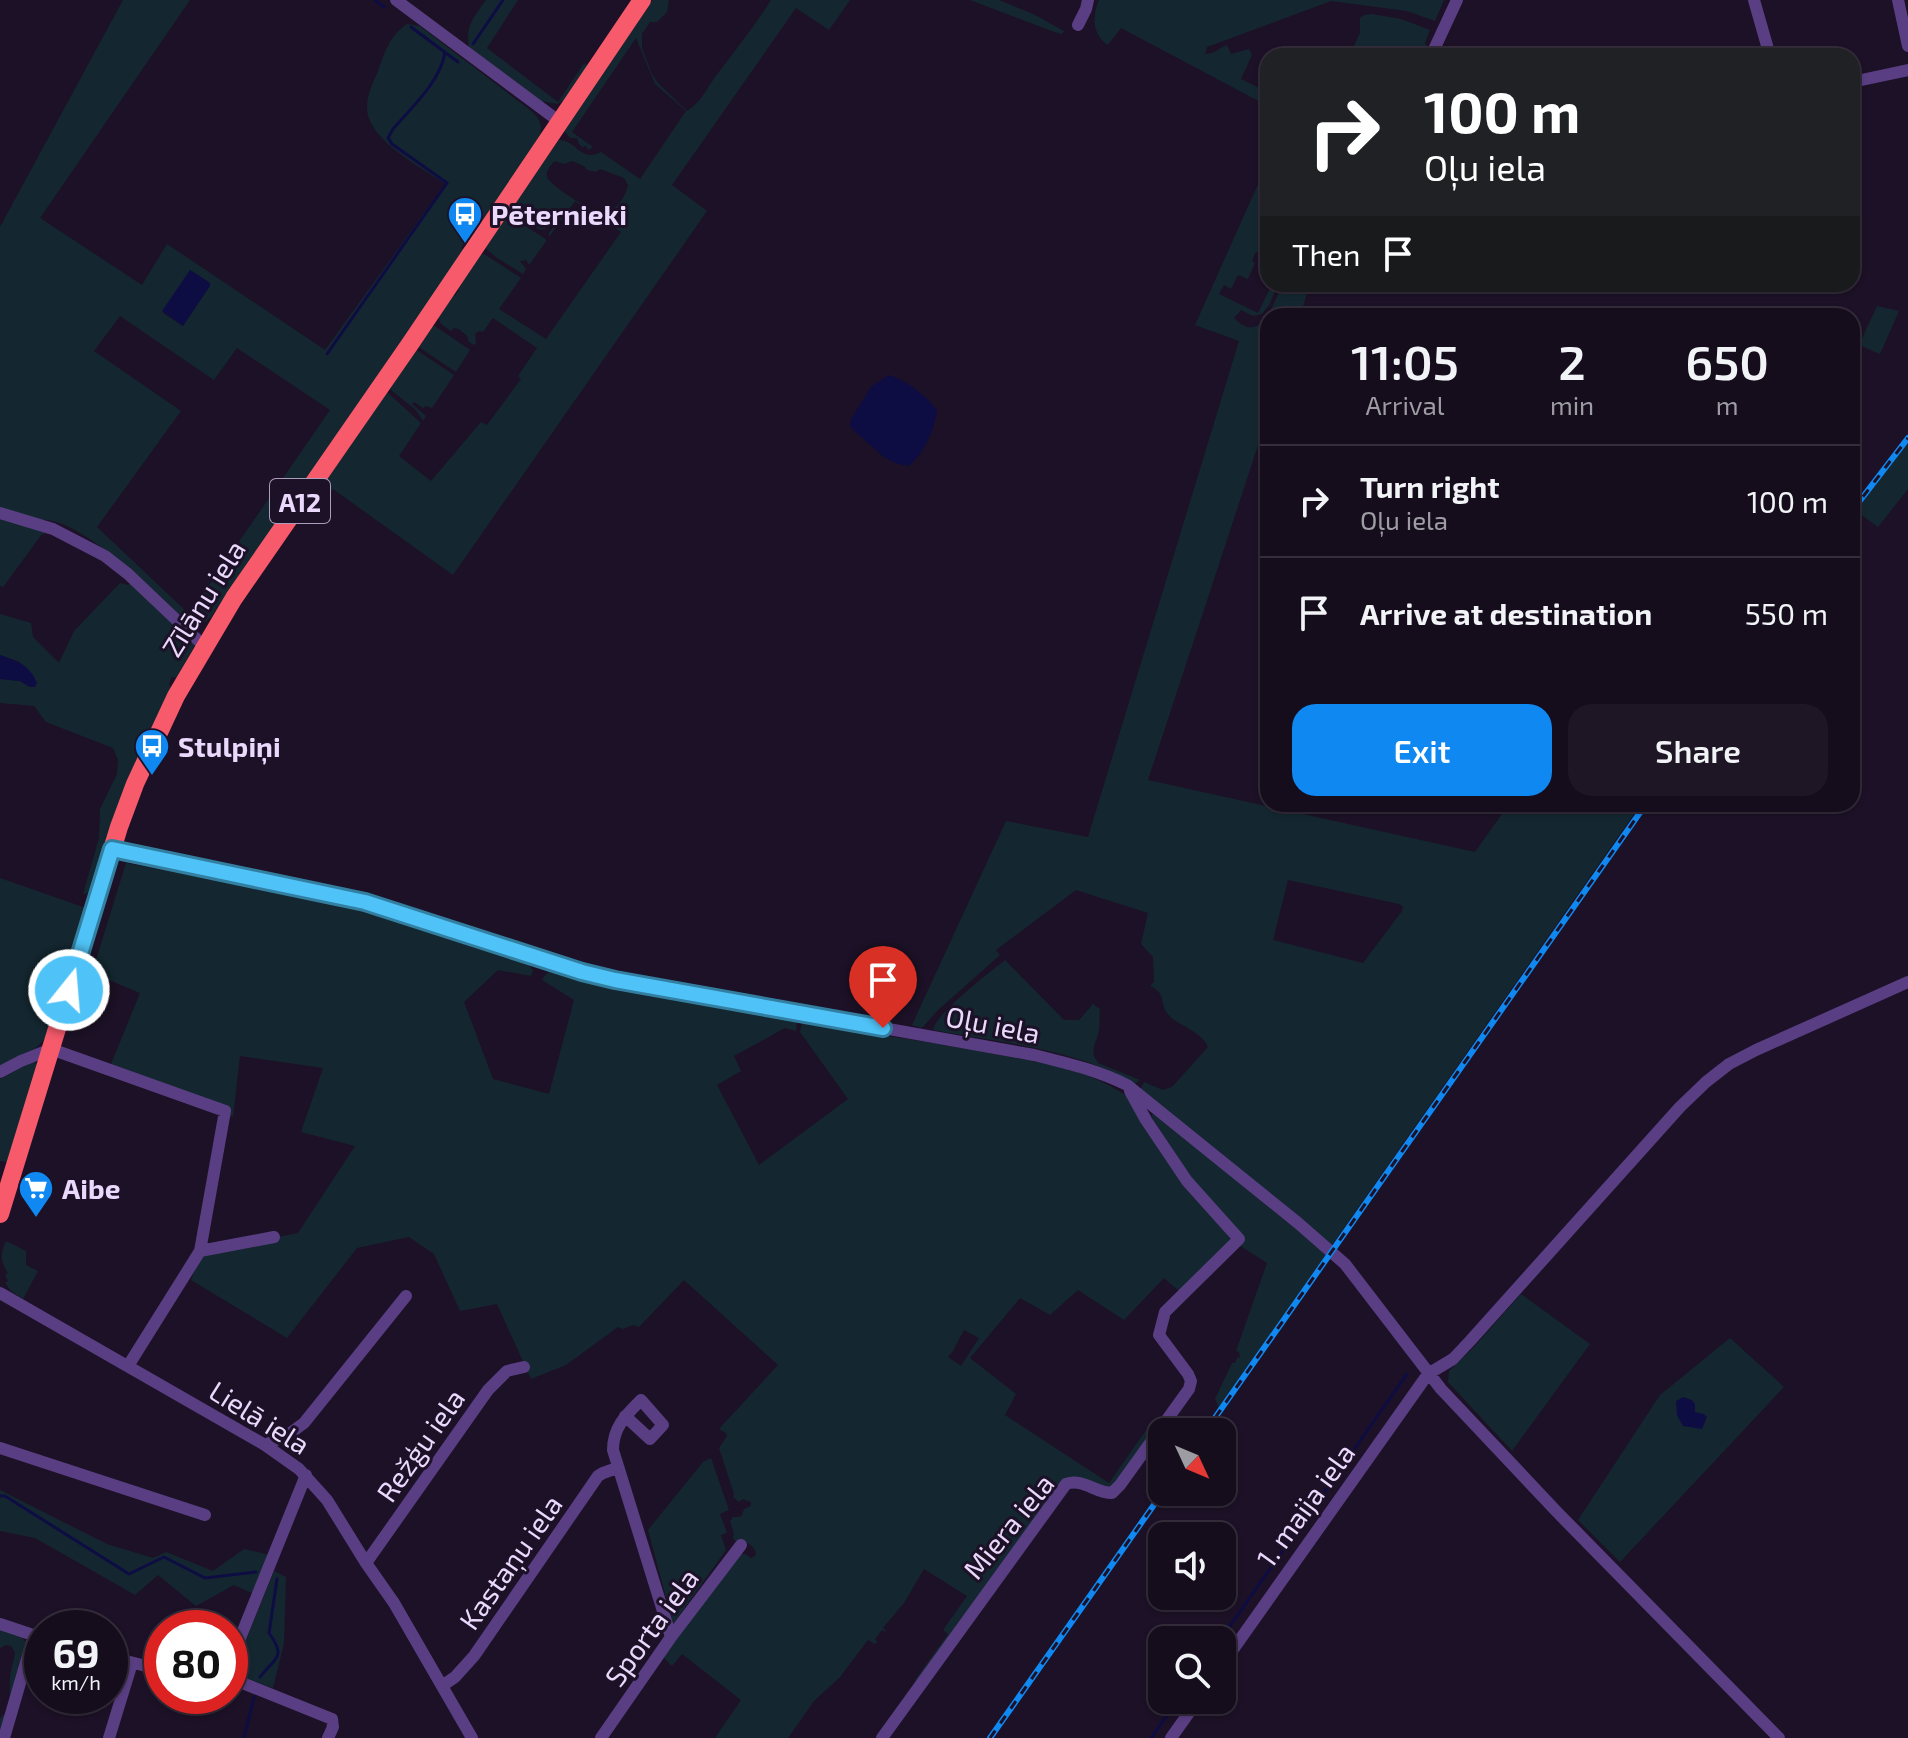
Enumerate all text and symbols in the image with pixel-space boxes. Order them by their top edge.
text: 100 m [1424,77,1580,144]
icon: right [1292,80,1396,184]
text: Oļu iela [1424,145,1546,188]
bus stop icon: Pēternieki [446,195,484,245]
place label: Pēternieki [491,197,627,231]
icon: arrive [1376,232,1420,276]
text: Then [1292,236,1360,272]
text: 11:05 [1351,332,1459,390]
text: 2 [1558,332,1586,390]
text: 650 [1685,332,1769,390]
text: Arrival [1365,389,1445,420]
text: min [1550,389,1594,420]
text: m [1716,389,1739,420]
text: Turn right [1360,468,1500,504]
road number: A12 [270,479,330,523]
icon: right [1292,479,1336,523]
text: 100 m [1747,483,1828,519]
text: Oļu iela [1360,504,1448,535]
street label: Zīlānu iela [154,534,252,662]
icon: arrive [1292,591,1336,635]
text: Arrive at destination [1360,595,1652,631]
text: 550 m [1745,595,1828,631]
button: Exit [1292,704,1552,796]
button: Share [1568,704,1828,796]
bus stop icon: Stulpiņi [133,727,171,777]
place label: Stulpiņi [178,729,281,765]
pin [849,946,917,1028]
position arrow [27,948,111,1032]
icon: arrive [861,958,905,1002]
street label: Oļu iela [943,998,1043,1052]
supermarket icon: Aibe [17,1169,55,1219]
place label: Aibe [62,1171,120,1205]
street label: Lielā iela [204,1373,316,1461]
street label: Režģu iela [369,1382,471,1508]
north arrow [1148,1418,1236,1506]
map controls [1148,1418,1236,1714]
street label: 1. maija iela [1249,1436,1361,1574]
street label: Miera iela [955,1467,1061,1585]
street label: Kastaņu iela [451,1488,570,1637]
button: sound [1148,1522,1236,1610]
street label: Sporta iela [597,1562,705,1692]
speed limit sign: 80 [144,1610,248,1714]
button: search [1148,1626,1236,1714]
text: 69 [52,1628,100,1676]
text: km/h [51,1670,101,1694]

